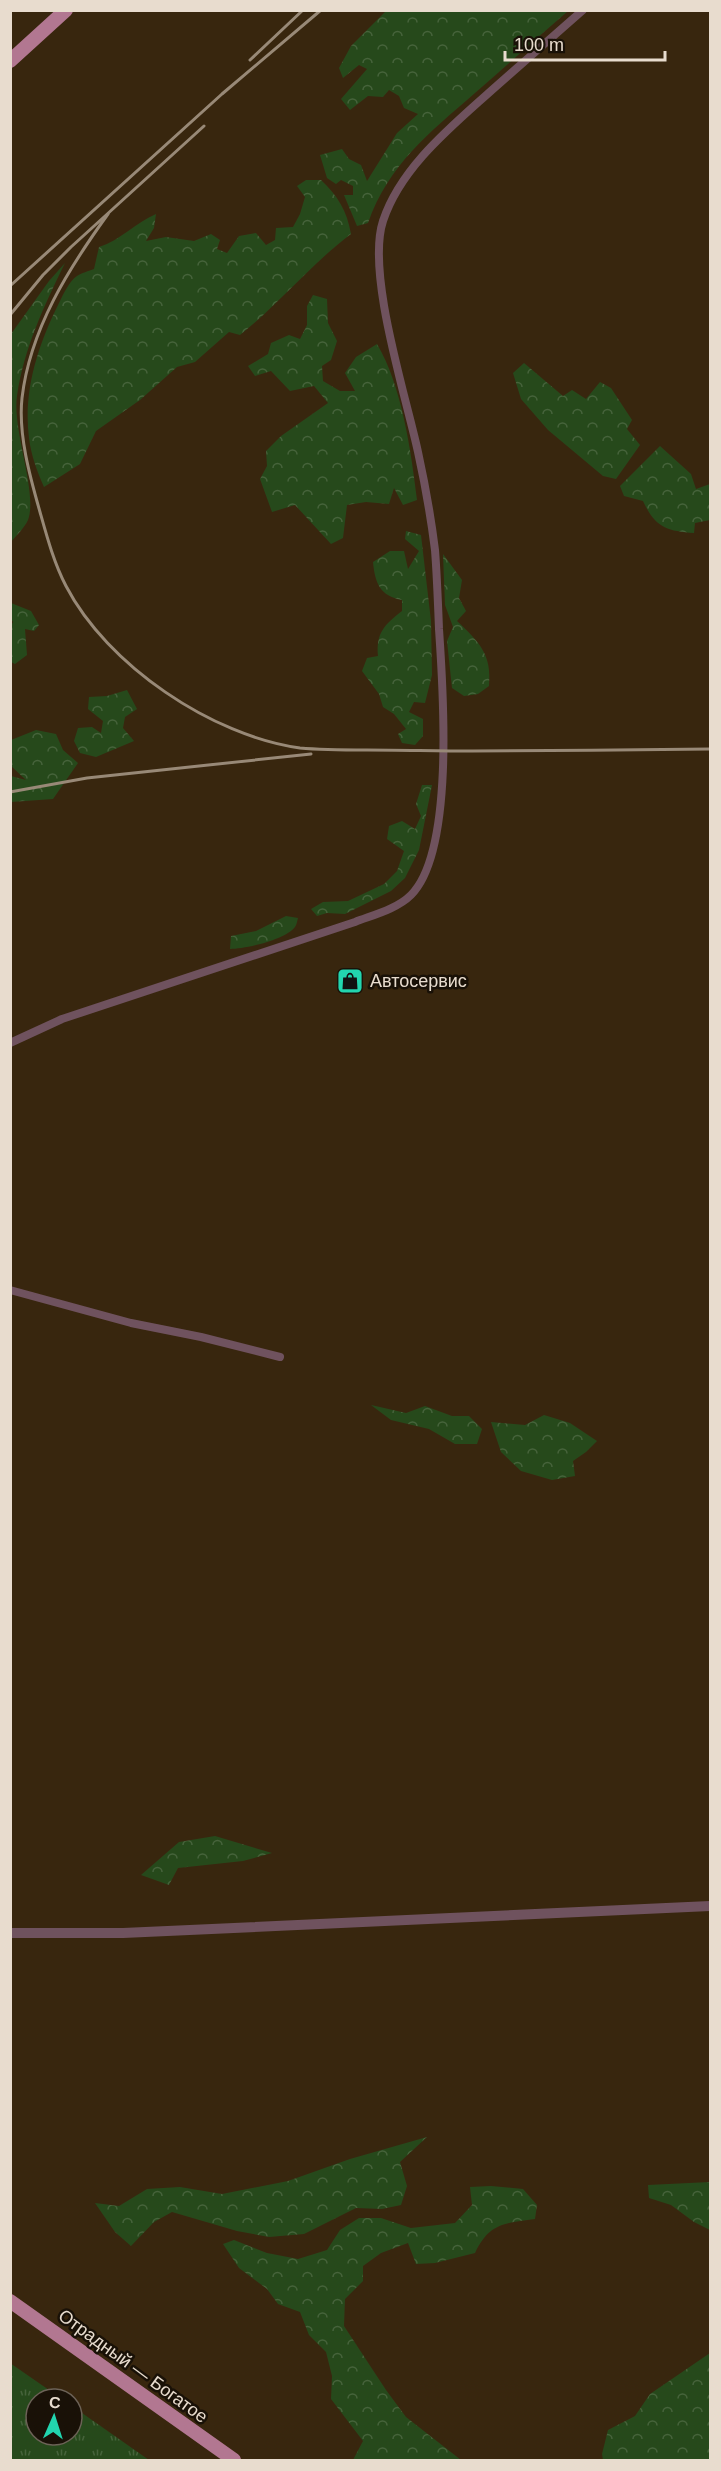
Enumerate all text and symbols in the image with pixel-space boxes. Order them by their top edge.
scale bar [505,24,666,62]
text: 100 m [514,35,564,55]
shop icon: Автосервис [335,966,365,996]
place label: Автосервис [370,971,467,991]
street label: Отрадный — Богатое [55,2305,211,2427]
north arrow [24,2387,84,2447]
text: С [49,2394,61,2411]

